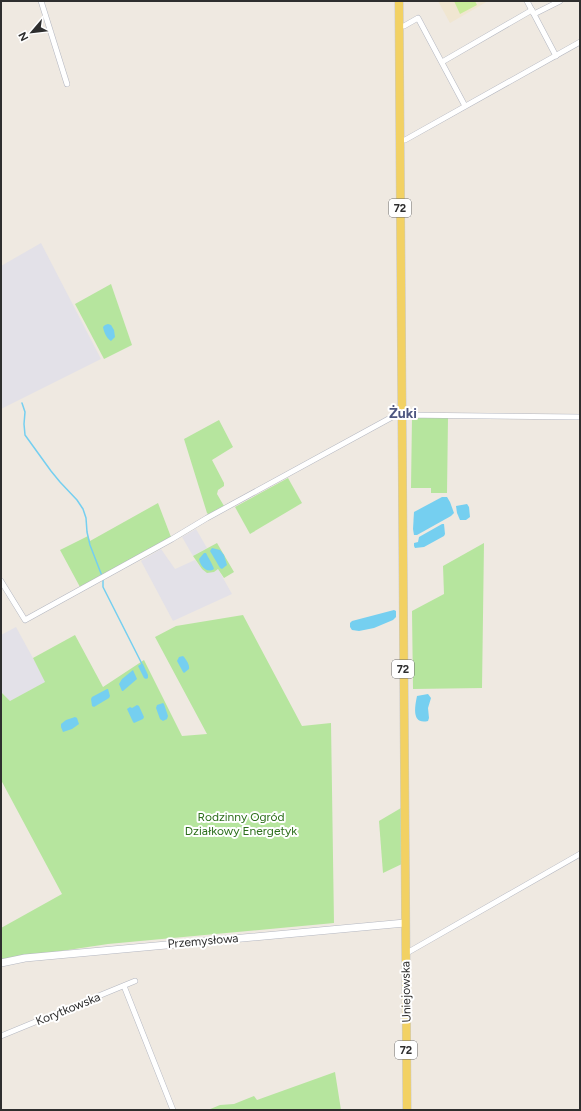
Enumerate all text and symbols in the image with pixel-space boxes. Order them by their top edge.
north arrow [12,12,52,52]
text: N [16,30,31,43]
road number: 72 [389,199,411,217]
district label: Żuki [389,405,417,422]
road number: 72 [392,660,414,678]
park label: Rodzinny Ogród Działkowy Energetyk [185,810,297,838]
street label: Przemysłowa [167,931,239,951]
street label: Uniejowska [398,961,414,1023]
street label: Korytkowska [34,990,102,1028]
road number: 72 [395,1041,417,1059]

